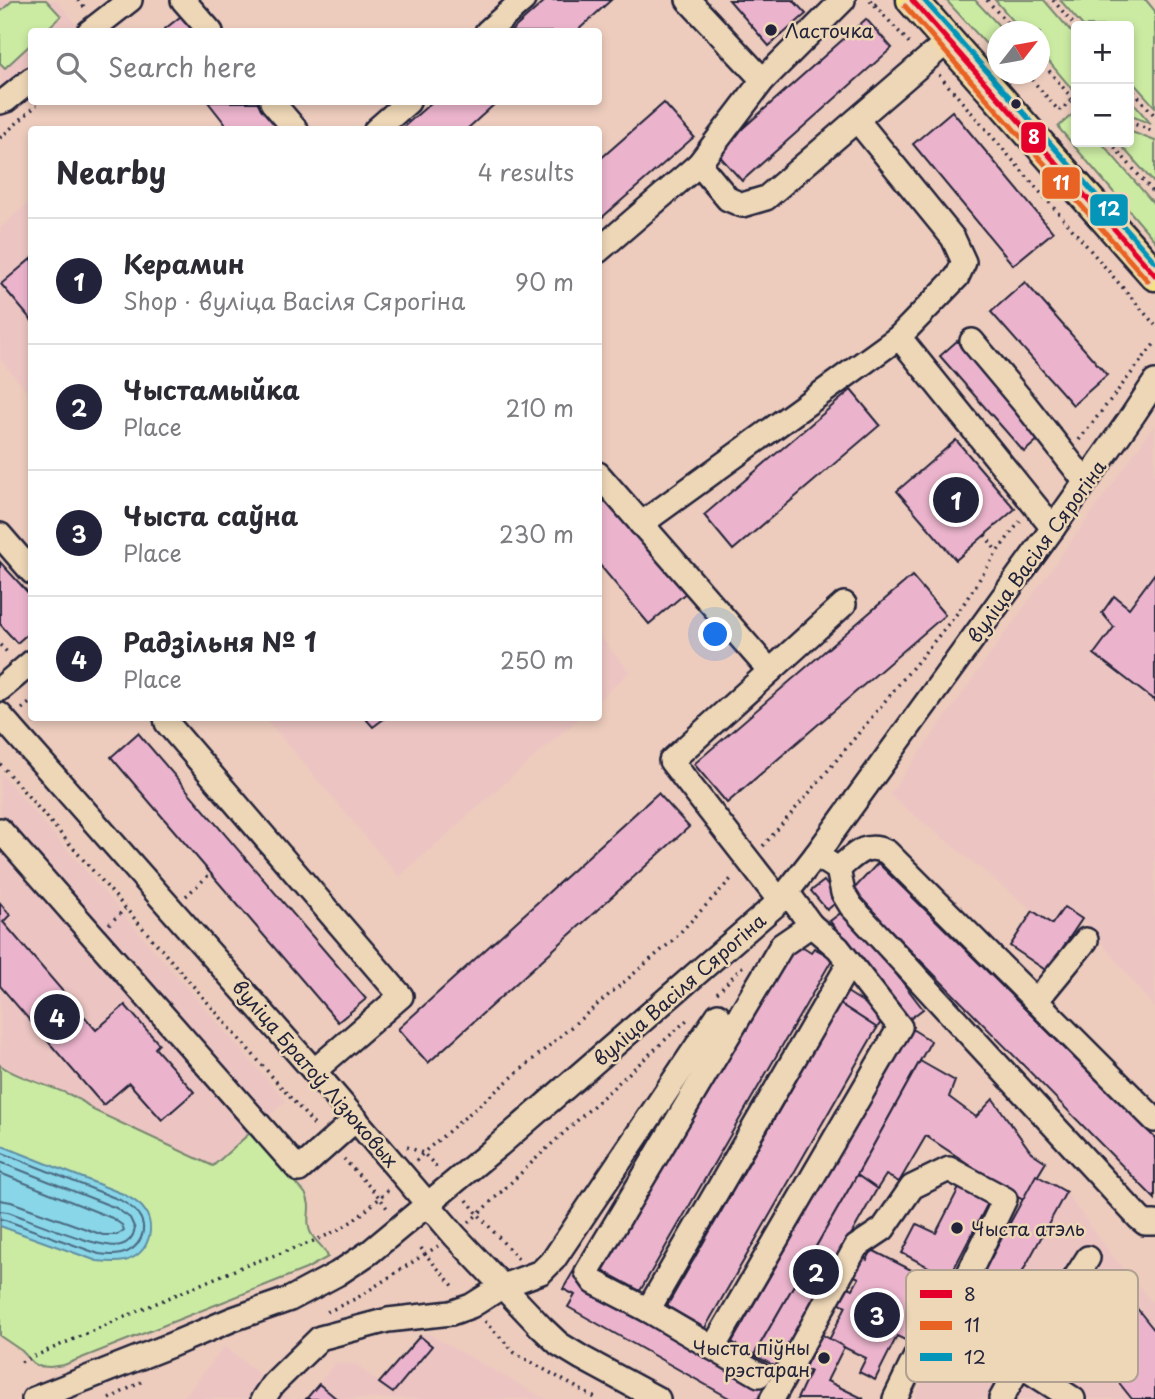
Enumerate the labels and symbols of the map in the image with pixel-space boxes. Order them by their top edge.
place label: Ласточка [785,16,873,44]
north arrow [987,21,1050,84]
marker: Ласточка [763,22,779,38]
unlabelled marker [1009,97,1023,111]
line badge: 8 [1020,121,1047,154]
text: 8 [1028,122,1040,150]
line badge: 11 [1041,166,1081,200]
text: 11 [1052,168,1070,196]
line badge: 12 [1089,193,1129,227]
text: 12 [1098,194,1120,222]
street label: вуліца Васіля Сярогіна [960,453,1112,648]
pin: 1 [933,474,979,526]
your location [698,617,732,651]
street label: вуліца Васіля Сярогіна [587,906,772,1072]
street label: вуліца Братоў Лізюковых [227,973,405,1173]
pin: 4 [34,991,80,1043]
place label: Чыста атэль [971,1214,1085,1242]
marker: Чыста атэль [949,1220,965,1236]
pin: 2 [793,1246,839,1298]
legend [906,1270,1138,1382]
text: 8 [964,1279,976,1307]
pin: 3 [854,1289,900,1341]
text: 11 [964,1310,980,1338]
place label: Чыста піўны рэстаран [693,1333,810,1383]
text: 12 [964,1342,986,1370]
marker: Чыста піўны рэстаран [816,1350,832,1366]

